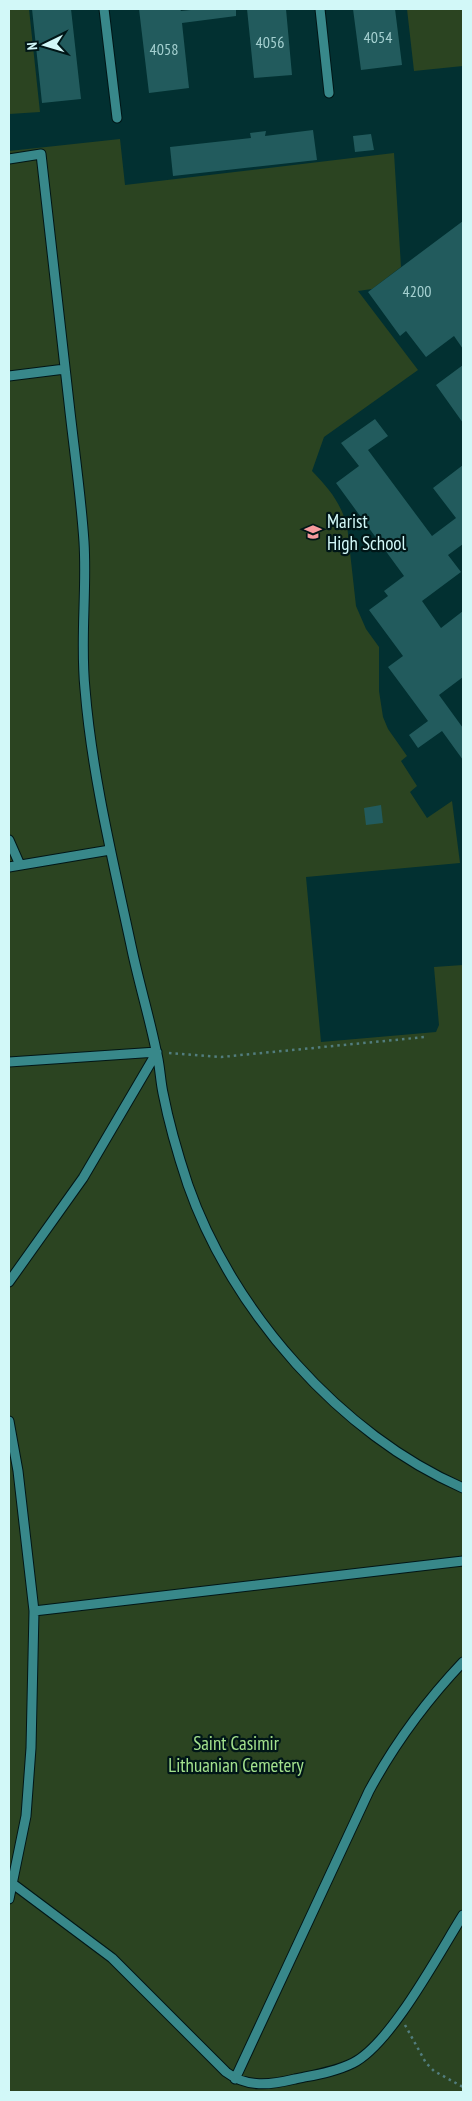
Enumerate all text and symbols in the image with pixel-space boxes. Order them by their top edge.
north arrow [20,20,70,70]
house number: 4054 [364,27,392,47]
house number: 4056 [256,32,284,52]
house number: 4058 [150,39,178,59]
text: N [23,42,41,51]
house number: 4200 [403,281,431,301]
place label: Marist High School [327,509,407,555]
school or university icon: Marist High School [303,522,323,542]
park label: Saint Casimir Lithuanian Cemetery [168,1731,305,1777]

